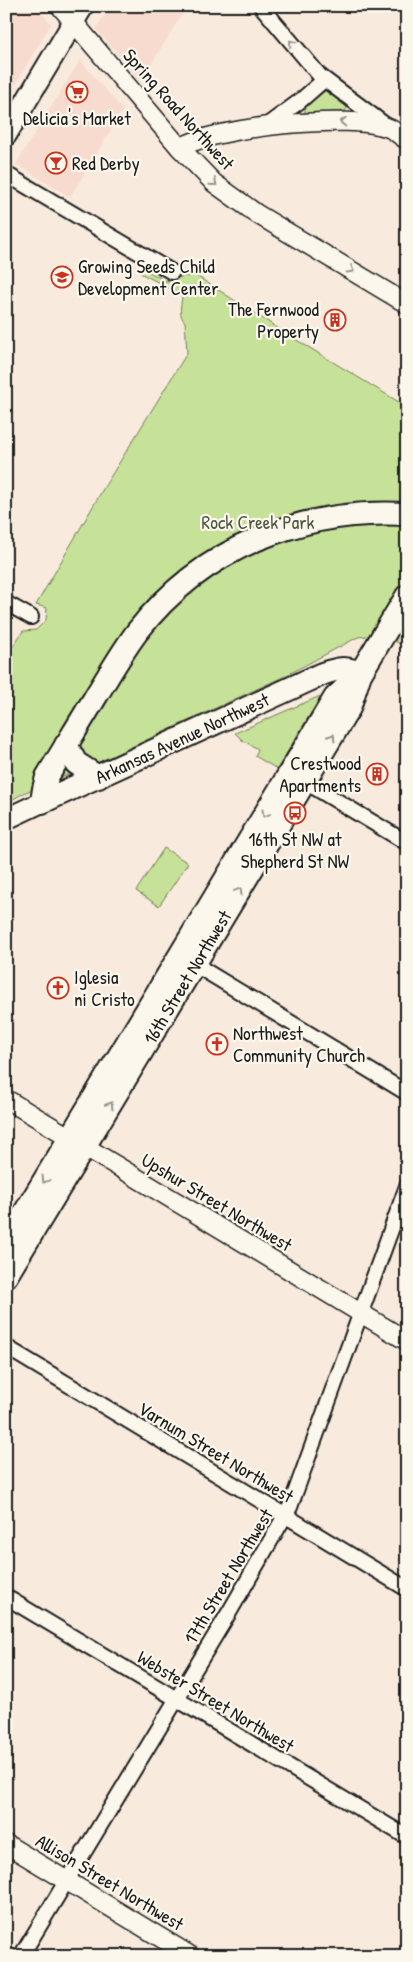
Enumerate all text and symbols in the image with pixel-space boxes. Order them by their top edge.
one-way arrow [289,40,298,49]
street label: Spring Road Northwest [117,43,241,176]
supermarket icon: Delicia's Market [65,80,89,104]
place label: Delicia's Market [23,105,131,131]
one-way arrow [339,116,347,127]
place label: Red Derby [72,150,140,176]
bar icon: Red Derby [44,151,68,175]
one-way arrow [209,177,218,186]
place label: Growing Seeds Child Development Center [78,253,219,301]
one-way arrow [346,264,355,274]
school or university icon: Growing Seeds Child Development Center [50,265,74,289]
place label: The Fernwood Property [228,296,320,344]
building icon: The Fernwood Property [323,308,347,332]
park label: Rock Creek Park [202,509,315,535]
street label: Arkansas Avenue Northwest [91,686,274,790]
one-way arrow [325,733,335,742]
place label: Crestwood Apartments [279,750,362,798]
building icon: Crestwood Apartments [365,762,389,786]
bus stop icon: 16th St NW at Shepherd St NW [283,801,307,825]
one-way arrow [261,808,271,817]
place label: 16th St NW at Shepherd St NW [241,826,350,874]
one-way arrow [232,887,242,896]
street label: 16th Street Northwest [137,905,237,1049]
place label: Iglesia ni Cristo [74,964,135,1012]
church icon: Iglesia ni Cristo [46,976,70,1000]
place label: Northwest Community Church [233,1020,365,1068]
church icon: Northwest Community Church [205,1032,229,1056]
one-way arrow [104,1102,114,1111]
street label: Upshur Street Northwest [137,1147,298,1258]
one-way arrow [42,1175,52,1184]
street label: Varnum Street Northwest [133,1395,299,1509]
street label: 17th Street Northwest [177,1503,279,1649]
street label: Webster Street Northwest [133,1644,300,1758]
street label: Allison Street Northwest [31,1828,189,1937]

